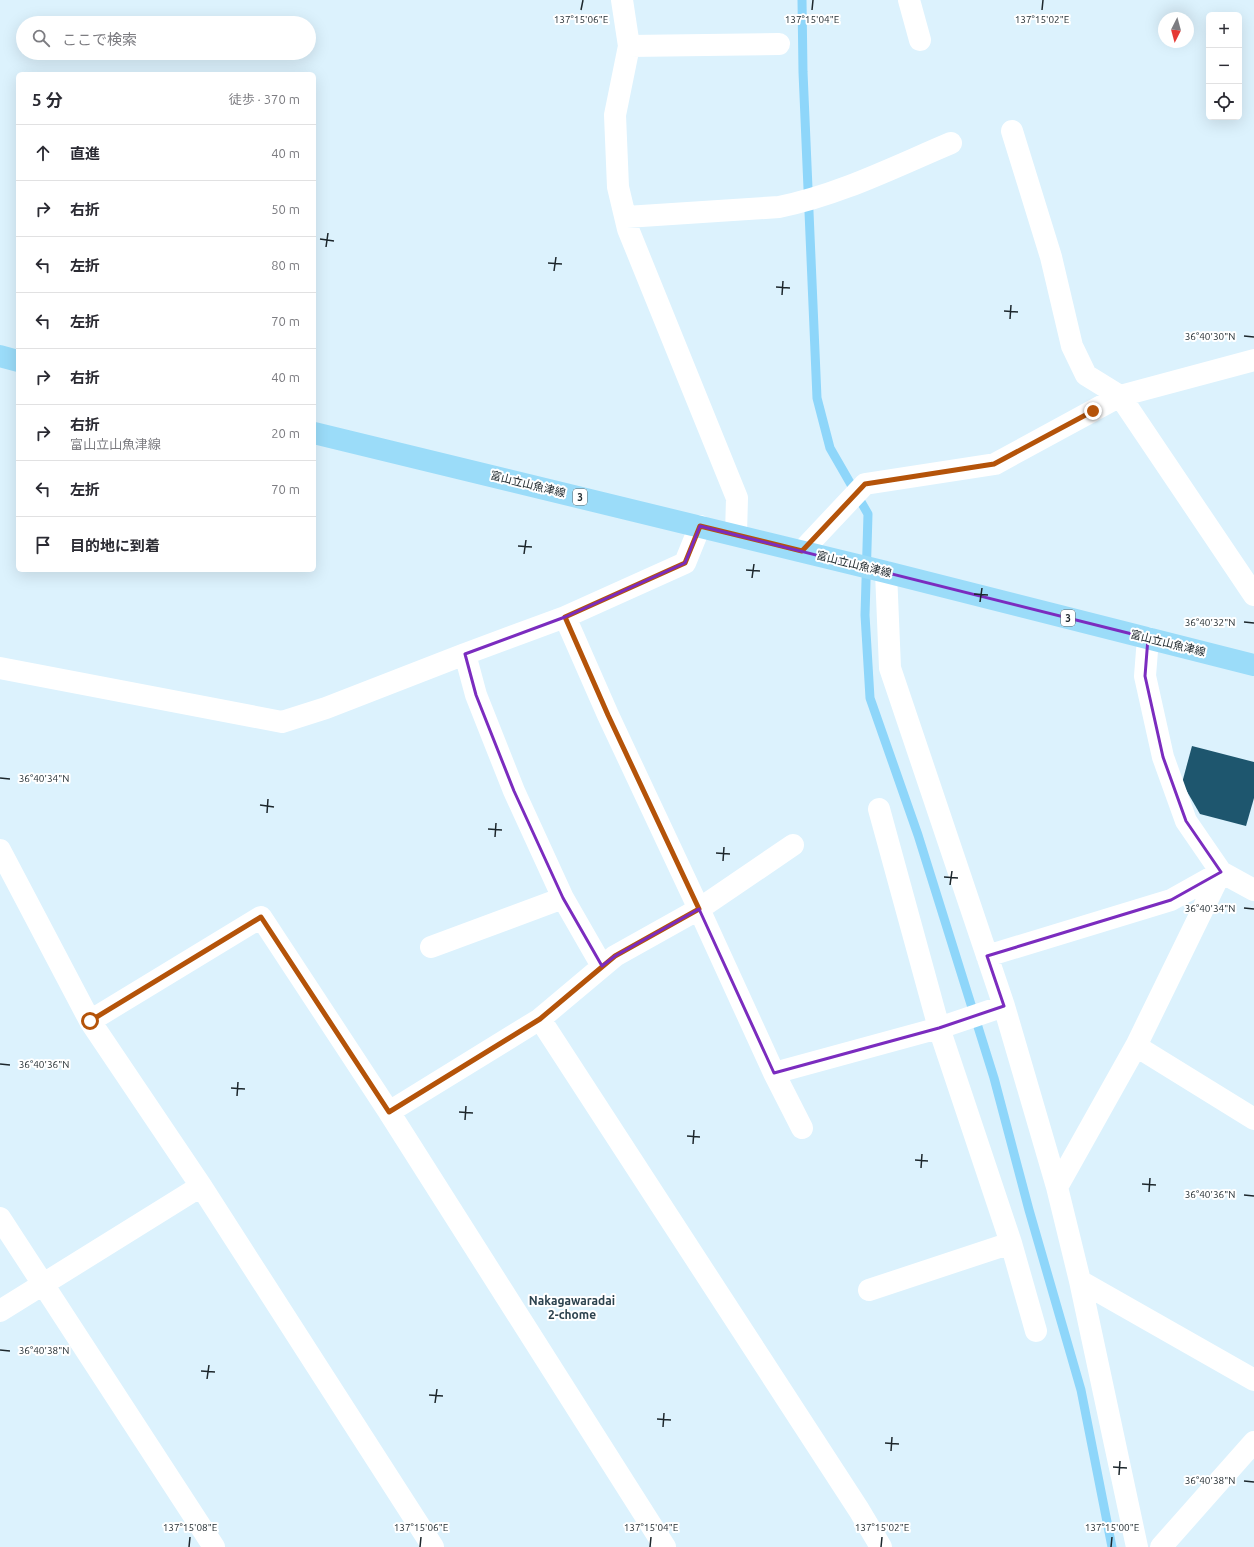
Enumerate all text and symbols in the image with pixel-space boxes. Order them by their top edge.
north arrow [1158,12,1194,48]
map controls [1206,12,1242,120]
button: + [1206,12,1242,48]
text: 137°15'06"E [554,14,609,25]
text: 137°15'04"E [785,14,840,25]
text: 137°15'02"E [1015,14,1070,25]
search box [16,16,316,60]
icon: search [30,27,52,49]
text: ここで検索 [62,31,137,48]
button: − [1206,48,1242,84]
button: locate [1206,84,1242,120]
text: 5 分 [32,90,63,109]
text: 徒歩 · 370 m [229,92,300,106]
icon: ahead [32,142,54,164]
text: 直進 [70,145,100,162]
text: 40 m [271,146,300,160]
icon: right [32,198,54,220]
text: 右折 [70,201,100,218]
text: 50 m [271,202,300,216]
icon: left [32,254,54,276]
text: 左折 [70,257,100,274]
text: 80 m [271,258,300,272]
icon: left [32,310,54,332]
text: 左折 [70,313,100,330]
text: 70 m [271,314,300,328]
text: 36°40'30"N [1185,331,1235,342]
icon: right [32,366,54,388]
text: 右折 [70,369,100,386]
text: 40 m [271,370,300,384]
route end [1084,402,1102,420]
text: 右折 [70,416,100,433]
icon: right [32,422,54,444]
text: 20 m [271,426,300,440]
text: 富山立山魚津線 [70,437,161,451]
street label: 富山立山魚津線 [489,469,567,499]
icon: left [32,478,54,500]
text: 左折 [70,481,100,498]
text: 70 m [271,482,300,496]
road number: 3 [573,489,587,505]
icon: arrive [32,534,54,556]
text: 目的地に到着 [70,537,160,554]
street label: 富山立山魚津線 [815,549,893,579]
road number: 3 [1061,610,1075,626]
text: 36°40'32"N [1185,617,1235,628]
street label: 富山立山魚津線 [1129,628,1207,658]
text: 36°40'34"N [19,773,69,784]
text: 36°40'34"N [1185,903,1235,914]
route start [81,1012,99,1030]
text: 36°40'36"N [19,1059,69,1070]
text: 36°40'36"N [1185,1189,1235,1200]
district label: Nakagawaradai 2-chome [529,1294,615,1321]
text: 36°40'38"N [19,1345,69,1356]
text: 36°40'38"N [1185,1475,1235,1486]
text: 137°15'08"E [163,1522,218,1533]
text: 137°15'06"E [394,1522,449,1533]
text: 137°15'04"E [624,1522,679,1533]
text: 137°15'02"E [855,1522,910,1533]
text: 137°15'00"E [1085,1522,1140,1533]

